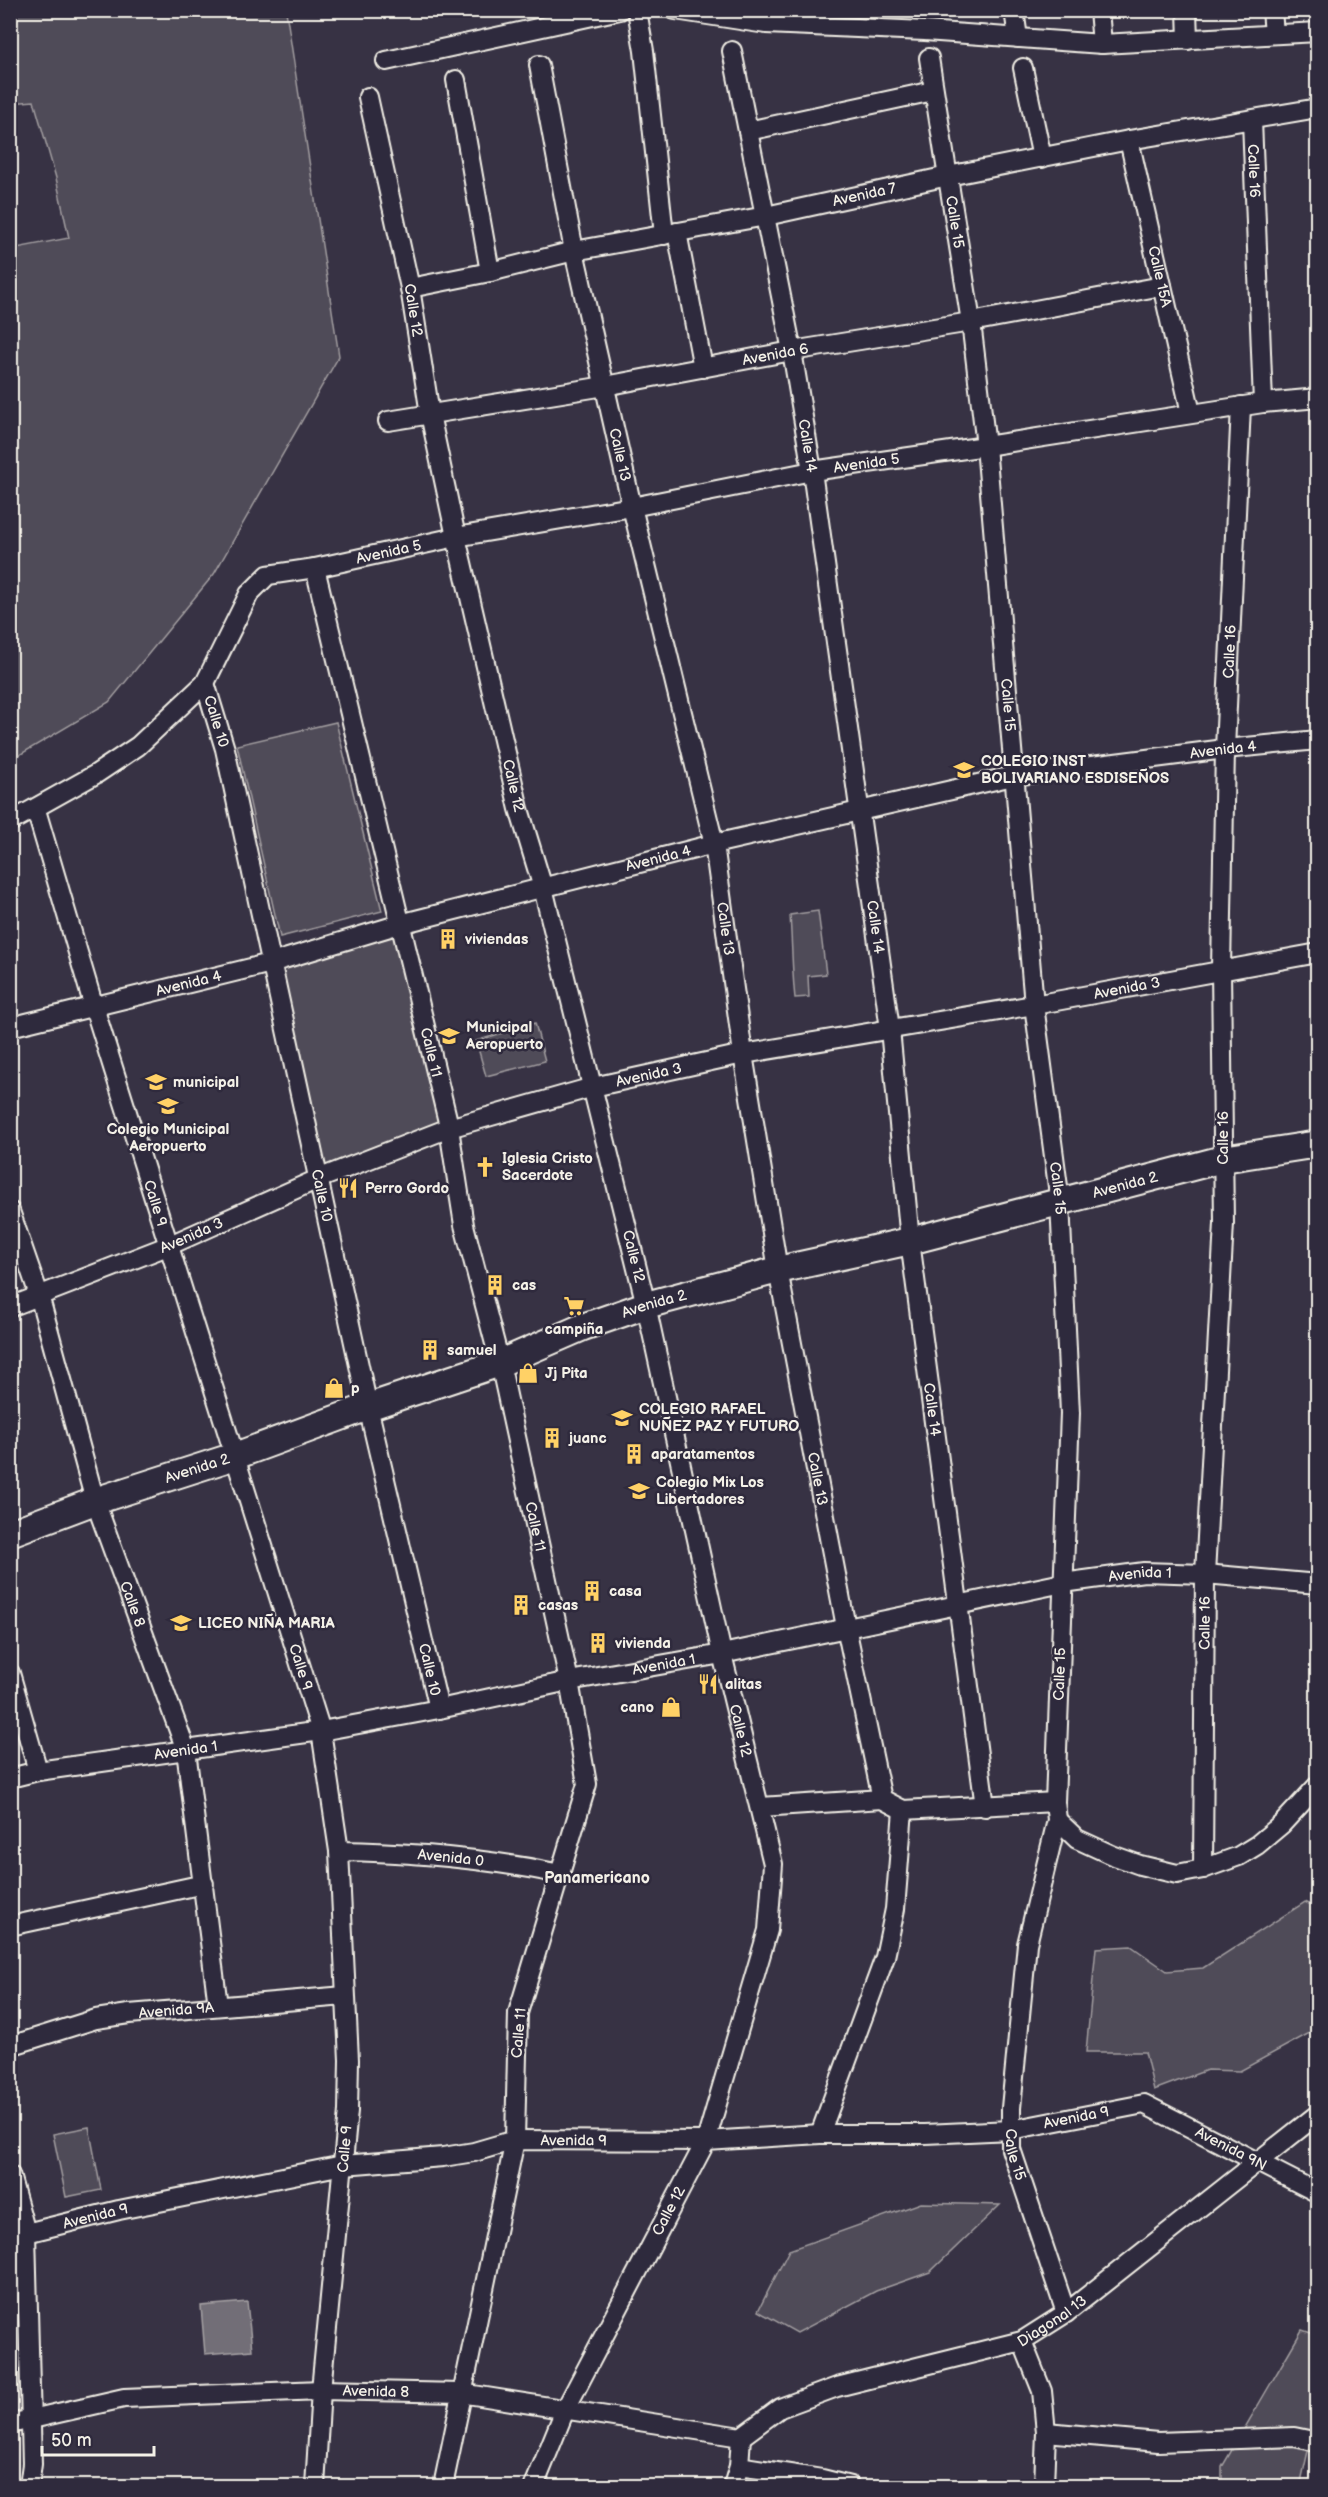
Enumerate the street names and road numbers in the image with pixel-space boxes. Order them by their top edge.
street label: Calle 16 [1243,144,1265,198]
street label: Avenida 7 [831,178,899,211]
street label: Calle 15 [942,194,969,250]
street label: Calle 15A [1144,244,1176,310]
street label: Calle 12 [400,282,427,338]
street label: Avenida 6 [741,339,810,370]
street label: Calle 14 [794,418,822,474]
street label: Calle 13 [605,426,635,483]
street label: Avenida 5 [832,449,901,477]
street label: Avenida 5 [354,535,423,568]
street label: Calle 16 [1219,624,1240,679]
street label: Calle 15 [996,678,1020,732]
street label: Calle 10 [200,693,233,750]
street label: Avenida 4 [1189,736,1257,763]
street label: Calle 12 [498,757,529,814]
street label: Avenida 4 [623,841,693,876]
street label: Calle 14 [863,899,889,955]
street label: Calle 13 [713,901,739,957]
street label: Avenida 4 [154,966,224,1000]
street label: Avenida 3 [1092,973,1162,1003]
street label: Calle 11 [416,1026,446,1079]
street label: Avenida 3 [614,1058,684,1091]
street label: Calle 16 [1214,1111,1233,1165]
street label: Calle 15 [1045,1161,1070,1215]
street label: Avenida 2 [1090,1167,1160,1202]
street label: Calle 10 [307,1168,337,1224]
street label: Calle 9 [139,1178,172,1229]
street label: Avenida 3 [157,1213,226,1258]
street label: Calle 12 [618,1228,650,1285]
street label: Avenida 2 [619,1285,689,1322]
street label: Calle 14 [919,1382,945,1437]
street label: Avenida 2 [162,1449,232,1487]
street label: Calle 13 [803,1451,832,1507]
street label: Calle 11 [521,1500,550,1553]
street label: Avenida 1 [1107,1562,1172,1586]
street label: Calle 8 [116,1578,150,1630]
street label: Calle 16 [1195,1596,1214,1650]
street label: Calle 9 [285,1641,317,1692]
street label: Calle 10 [414,1641,445,1698]
street label: Calle 15 [1050,1647,1070,1701]
street label: Avenida 1 [631,1649,697,1679]
street label: Calle 12 [725,1702,756,1759]
street label: Avenida 1 [153,1736,219,1764]
street label: Avenida 0 [417,1845,485,1871]
street label: Avenida 9A [138,1997,216,2023]
street label: Calle 11 [507,2007,531,2059]
street label: Avenida 9 [1042,2102,1111,2133]
street label: Avenida 9N [1192,2122,1270,2175]
street label: Calle 9 [333,2125,357,2173]
street label: Calle 15 [1002,2128,1030,2183]
street label: Avenida 9 [540,2131,607,2150]
street label: Calle 12 [648,2183,690,2239]
street label: Avenida 9 [61,2199,130,2233]
street label: Diagonal 13 [1014,2291,1090,2351]
street label: Avenida 8 [342,2381,410,2401]

